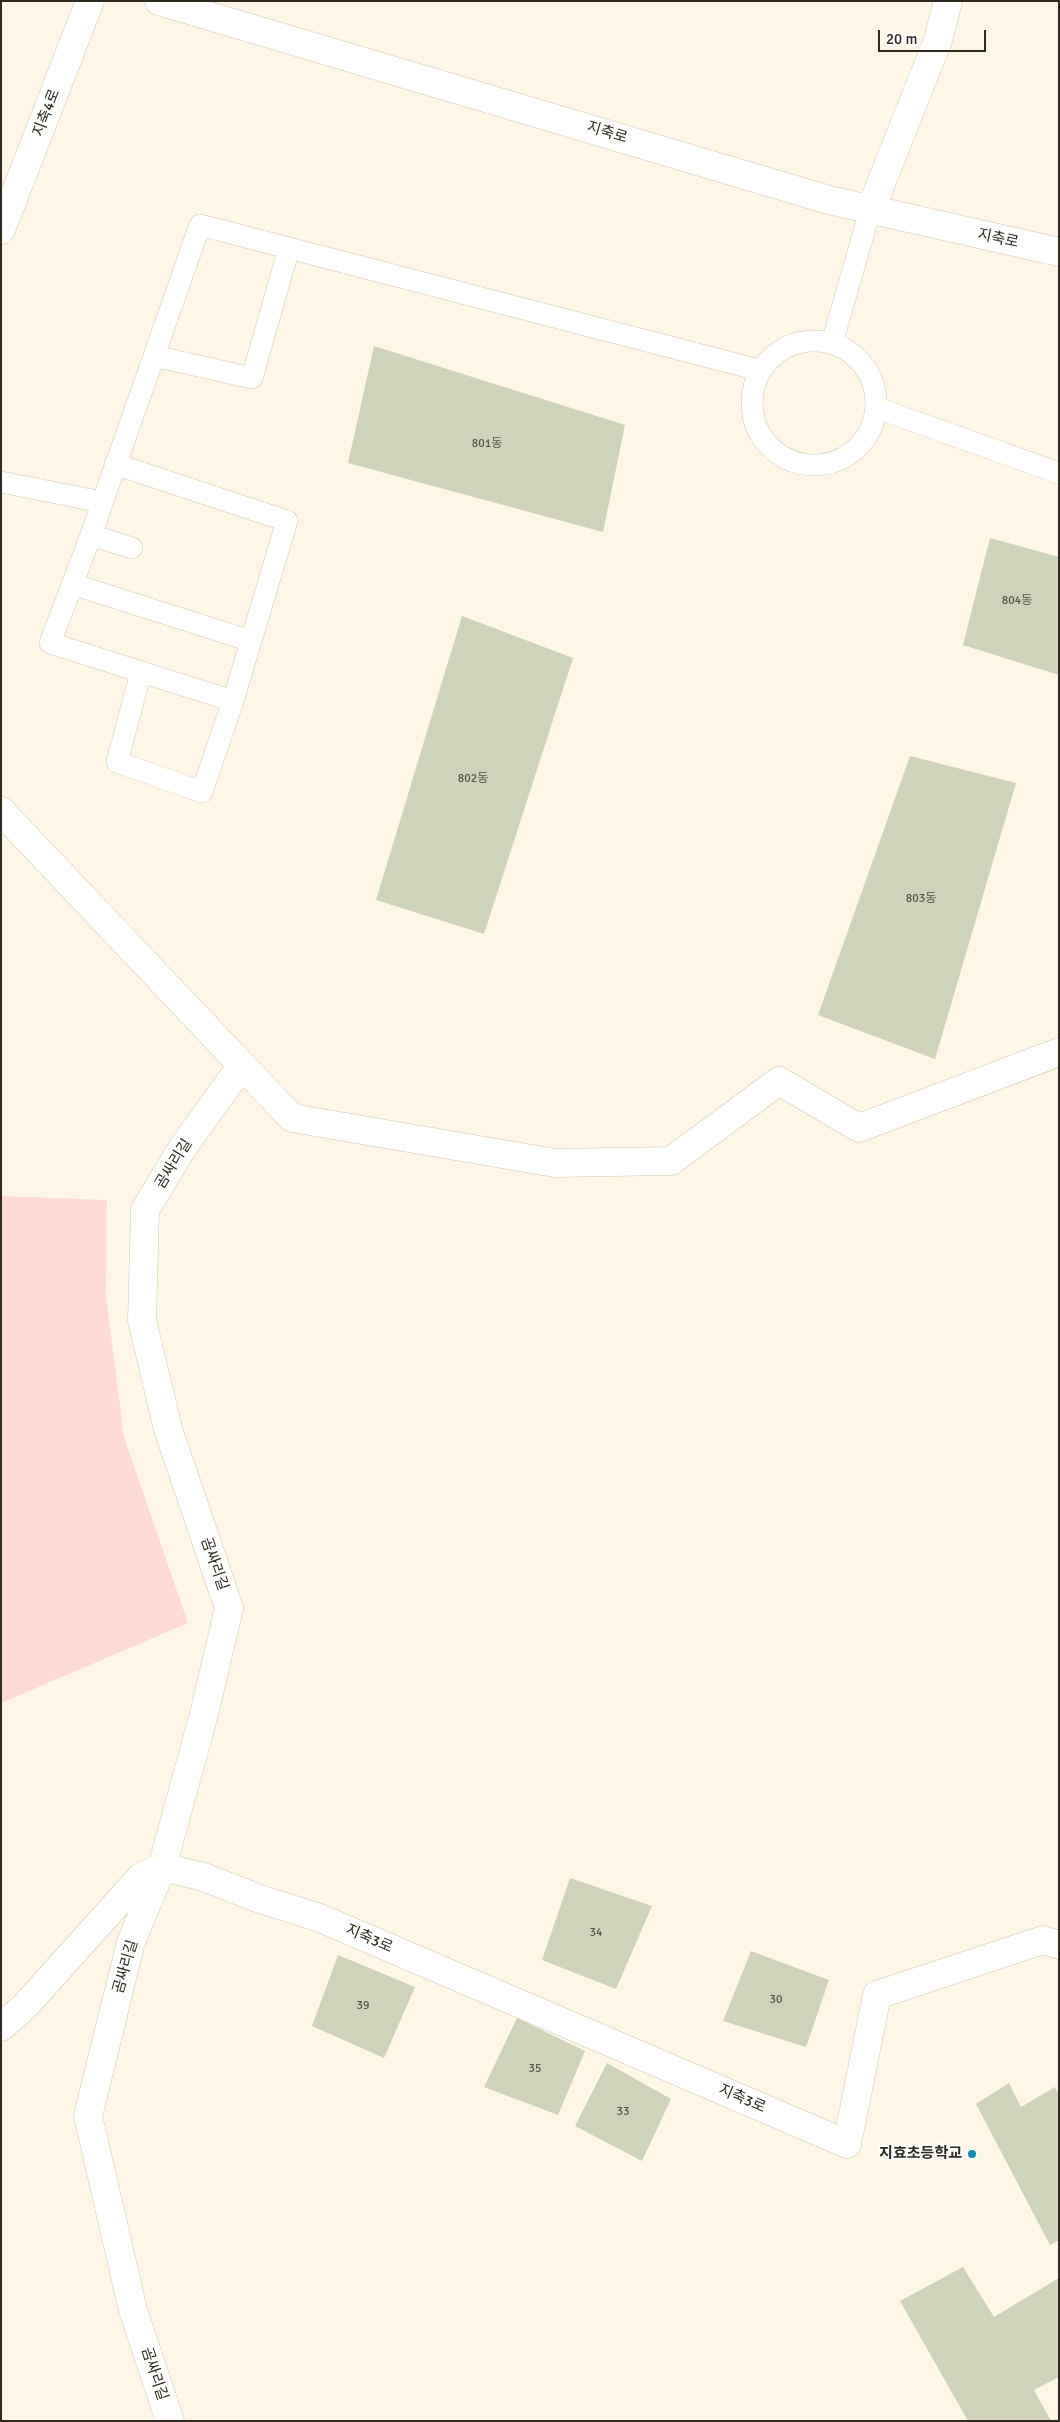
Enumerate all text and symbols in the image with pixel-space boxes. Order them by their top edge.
scale bar [880,20,988,52]
text: 20 m [886,30,917,48]
street label: 지축4로 [30,87,64,139]
street label: 지축로 [585,118,629,148]
street label: 지축로 [976,226,1020,252]
house number: 801동 [472,437,502,451]
house number: 804동 [1002,594,1032,608]
house number: 802동 [458,772,488,786]
house number: 803동 [906,892,936,906]
street label: 곰싸리길 [152,1136,196,1192]
street label: 곰싸리길 [197,1535,231,1593]
street label: 지축3로 [343,1921,395,1957]
house number: 34 [590,1926,602,1940]
street label: 곰싸리길 [110,1938,142,1996]
house number: 30 [770,1993,782,2007]
house number: 39 [357,1999,369,2013]
house number: 35 [529,2062,541,2076]
street label: 지축3로 [716,2081,768,2117]
house number: 33 [617,2105,629,2119]
place label: 지효초등학교 [879,2145,962,2163]
marker: 지효초등학교 [966,2148,978,2160]
street label: 곰싸리길 [137,2345,171,2403]

